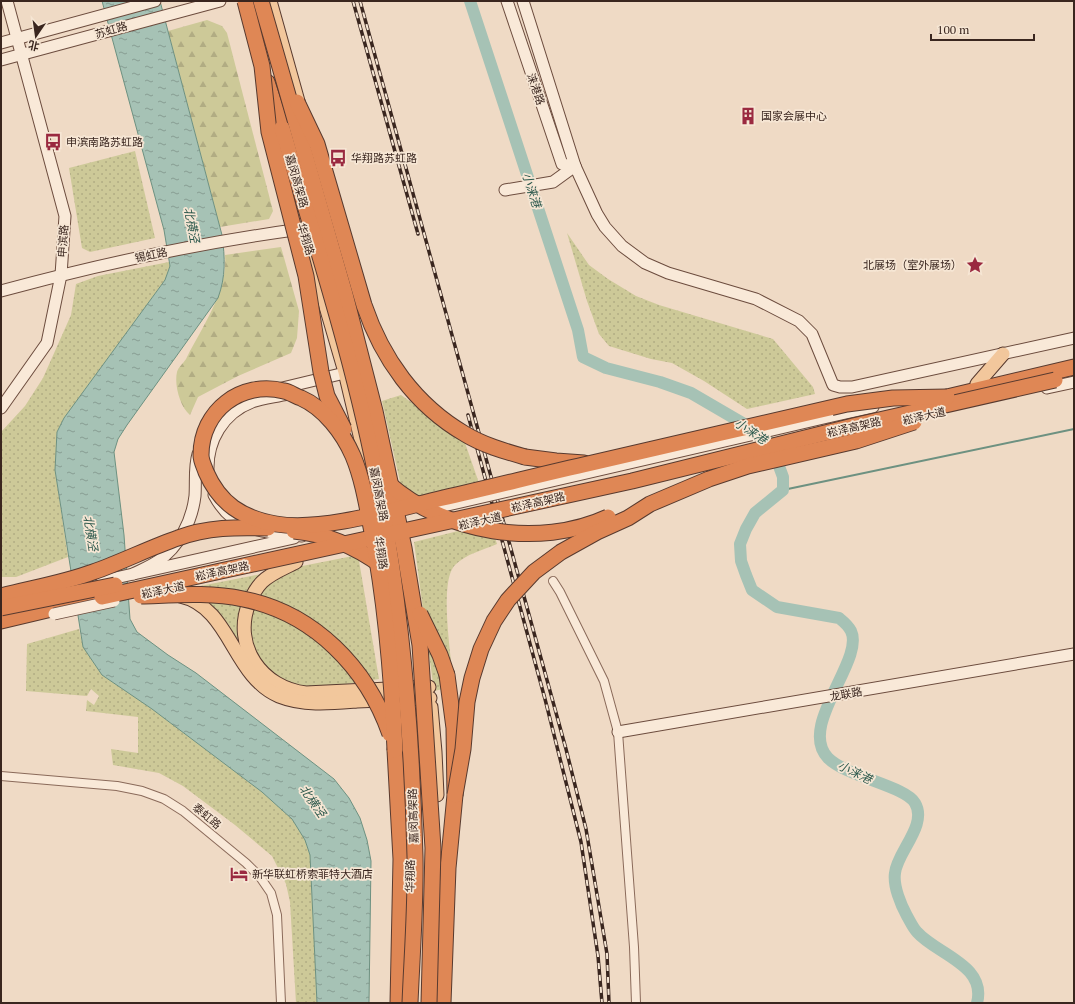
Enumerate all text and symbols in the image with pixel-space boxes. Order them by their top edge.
north arrow [16,16,56,56]
scale bar [931,16,1034,42]
street label: 苏虹路 [93,19,129,41]
text: 100 m [937,22,970,37]
text: 北 [27,38,41,54]
street label: 涞港路 [524,71,548,107]
building icon: 国家会展中心 [738,106,758,126]
place label: 国家会展中心 [761,109,827,123]
bus stop icon: 申滨南路苏虹路 [43,132,63,152]
place label: 申滨南路苏虹路 [66,135,143,149]
bus stop icon: 华翔路苏虹路 [328,148,348,168]
place label: 华翔路苏虹路 [351,151,417,165]
street label: 嘉闵高架路 [283,153,311,209]
water label: 小涞港 [519,171,545,211]
water label: 北横泾 [181,206,203,245]
street label: 华翔路 [294,221,318,257]
street label: 申滨路 [55,224,71,258]
street label: 锡虹路 [133,245,169,265]
place icon: 北展场（室外展场） [965,255,985,275]
place label: 北展场（室外展场） [863,258,962,272]
street label: 崧泽大道 [901,404,947,428]
street label: 崧泽高架路 [826,414,882,440]
water label: 小涞港 [732,415,772,448]
street label: 嘉闵高架路 [367,466,391,522]
street label: 崧泽高架路 [510,489,566,515]
street label: 崧泽大道 [457,509,503,533]
water label: 北横泾 [81,514,101,553]
street label: 华翔路 [372,536,390,570]
street label: 崧泽高架路 [194,558,250,584]
street label: 崧泽大道 [140,579,186,601]
street label: 龙联路 [829,684,863,704]
water label: 小涞港 [836,757,876,788]
water label: 北横泾 [297,782,330,821]
street label: 嘉闵高架路 [405,788,421,844]
street label: 泰虹路 [190,800,224,832]
street label: 华翔路 [403,859,417,893]
hotel icon: 新华联虹桥索菲特大酒店 [229,864,249,884]
place label: 新华联虹桥索菲特大酒店 [252,867,373,881]

